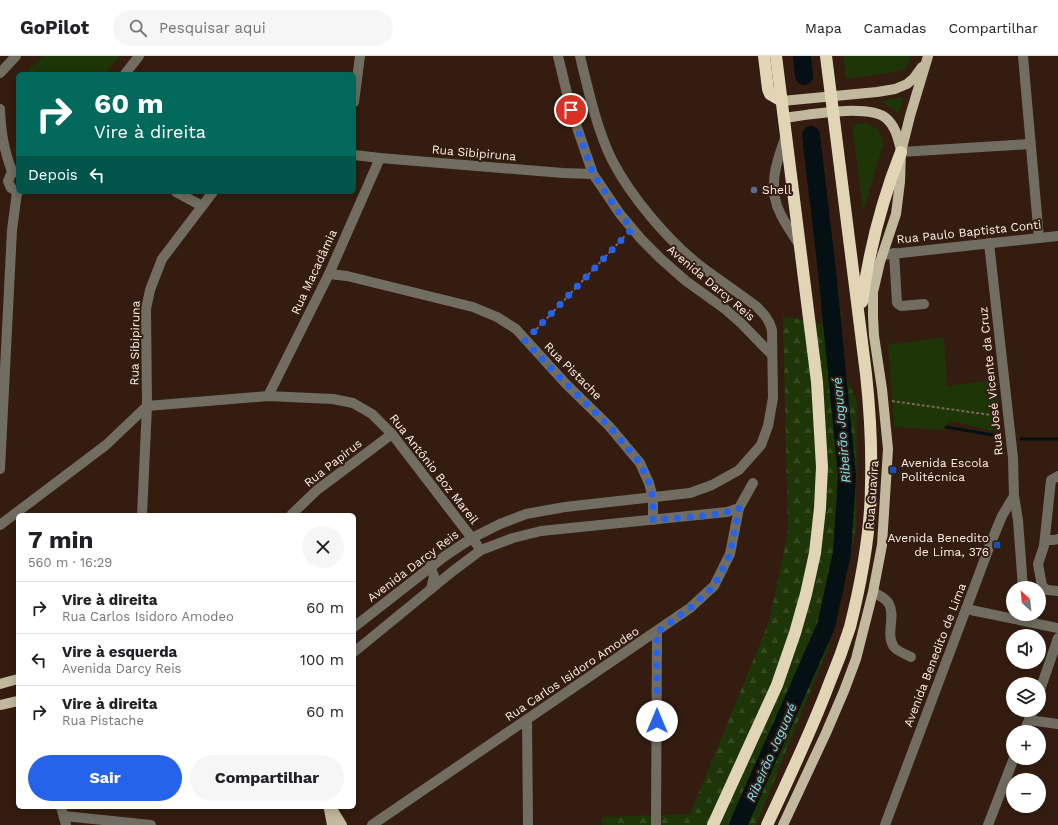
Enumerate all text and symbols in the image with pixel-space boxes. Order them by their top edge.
search box [113,10,393,46]
text: GoPilot [20,16,89,39]
icon: search [127,17,149,39]
text: Pesquisar aqui [159,19,266,37]
text: Mapa [805,20,842,36]
text: Camadas [864,20,926,36]
text: Compartilhar [948,20,1038,36]
text: 60 m [94,87,164,120]
icon: right [28,88,80,140]
pin [554,93,588,127]
icon: arrive [560,99,582,121]
text: Vire à direita [94,121,206,142]
street label: Rua Sibipiruna [431,142,517,164]
icon: left [86,164,108,186]
text: Depois [28,166,78,184]
place label: Shell [762,183,792,197]
marker: Shell [749,185,759,195]
street label: Rua Paulo Baptista Conti [896,217,1042,247]
street label: Rua Macadâmia [288,227,340,317]
street label: Avenida Darcy Reis [664,242,758,324]
street label: Rua Sibipiruna [127,300,143,385]
street label: Rua José Vicente da Cruz [976,306,1006,456]
street label: Rua Pistache [541,339,605,403]
water label: Ribeirão Jaguaré [829,376,854,483]
street label: Rua Antônio Boz Mareil [387,411,481,527]
street label: Rua Papirus [301,436,365,490]
place label: Avenida Escola Politécnica [901,456,989,484]
street label: Rua Guavira [863,460,881,530]
marker: Avenida Escola Politécnica [888,465,898,475]
text: 7 min [28,526,93,554]
button: close [302,526,344,568]
street label: Avenida Darcy Reis [365,527,461,605]
place label: Avenida Benedito de Lima, 376 [888,531,989,559]
marker: Avenida Benedito de Lima, 376 [992,540,1002,550]
text: 560 m · 16:29 [28,555,112,570]
street label: Avenida Benedito de Lima [901,581,969,729]
north arrow [1006,581,1046,621]
map controls [1006,581,1046,813]
text: Vire à direita [62,591,157,609]
icon: right [28,597,50,619]
text: 60 m [306,599,344,617]
text: Rua Carlos Isidoro Amodeo [62,609,234,624]
street label: Rua Carlos Isidoro Amodeo [502,624,642,724]
button: sound [1006,629,1046,669]
text: Vire à esquerda [62,643,177,661]
icon: left [28,649,50,671]
text: 100 m [300,651,344,669]
text: Avenida Darcy Reis [62,661,181,676]
button: layers [1006,677,1046,717]
text: Vire à direita [62,695,157,713]
position arrow [636,700,678,742]
icon: right [28,701,50,723]
water label: Ribeirão Jaguaré [743,701,800,804]
text: 60 m [306,703,344,721]
text: Rua Pistache [62,713,144,728]
button: + [1006,725,1046,765]
button: Sair [28,755,182,801]
button: Compartilhar [190,755,344,801]
button: − [1006,773,1046,813]

